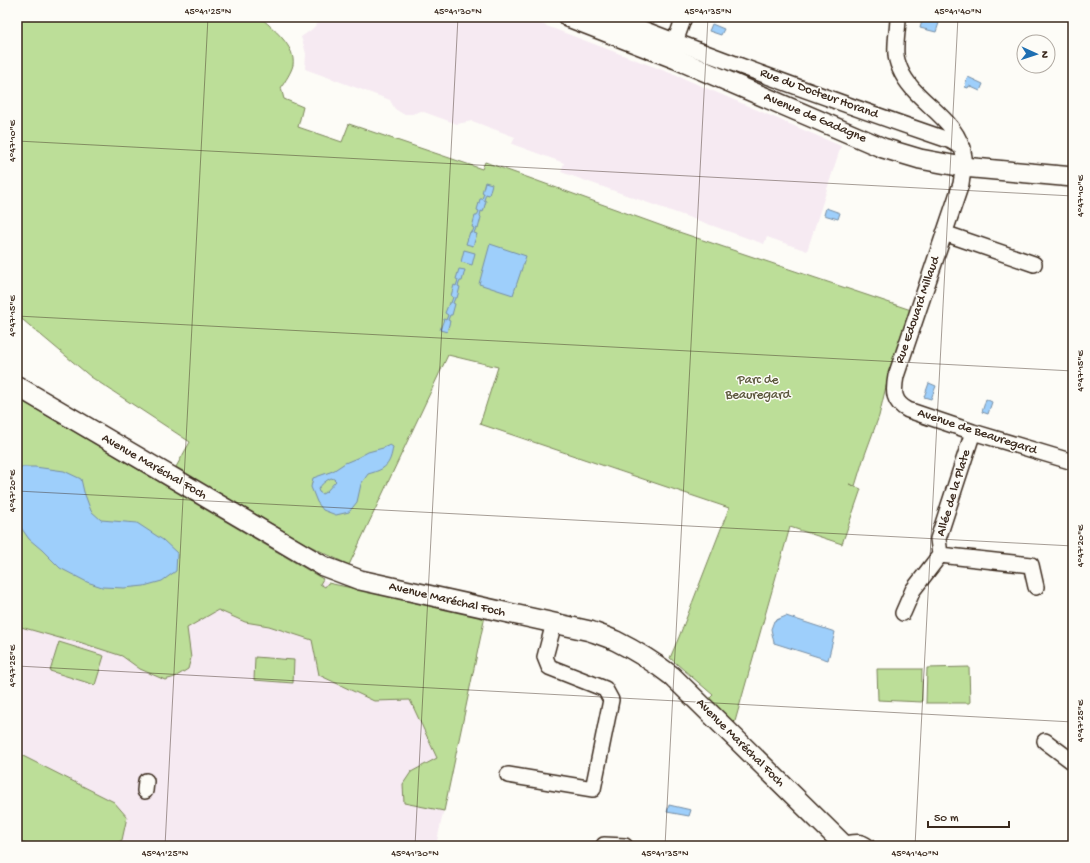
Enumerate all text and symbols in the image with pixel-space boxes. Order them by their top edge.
text: 45°41'25"N [185,6,232,18]
text: 45°41'30"N [434,6,482,18]
text: 45°41'35"N [685,6,732,18]
text: 45°41'40"N [935,6,982,18]
north arrow [1016,34,1056,74]
text: N [1038,51,1050,58]
street label: Rue du Docteur Horand [758,66,881,123]
street label: Avenue de Gadagne [761,90,869,147]
text: 4°47'10"E [7,119,19,162]
text: 4°47'10"E [1075,174,1087,217]
street label: Rue Edouard Millaud [893,253,944,366]
text: 4°47'15"E [7,295,19,337]
text: 4°47'15"E [1075,350,1087,392]
park label: Parc de Beauregard [725,373,792,403]
street label: Avenue de Beauregard [916,406,1040,459]
street label: Avenue Maréchal Foch [99,431,209,503]
street label: Allée de la Plate [934,448,974,538]
text: 4°47'20"E [7,469,19,512]
text: 4°47'20"E [1075,524,1087,567]
street label: Avenue Maréchal Foch [387,579,507,621]
text: 4°47'25"E [7,644,19,687]
street label: Avenue Maréchal Foch [693,696,787,790]
text: 4°47'25"E [1075,699,1087,742]
scale bar [928,803,1009,829]
text: 50 m [934,812,959,826]
text: 45°41'25"N [142,848,189,860]
text: 45°41'30"N [391,848,439,860]
text: 45°41'35"N [642,848,689,860]
text: 45°41'40"N [892,848,939,860]

